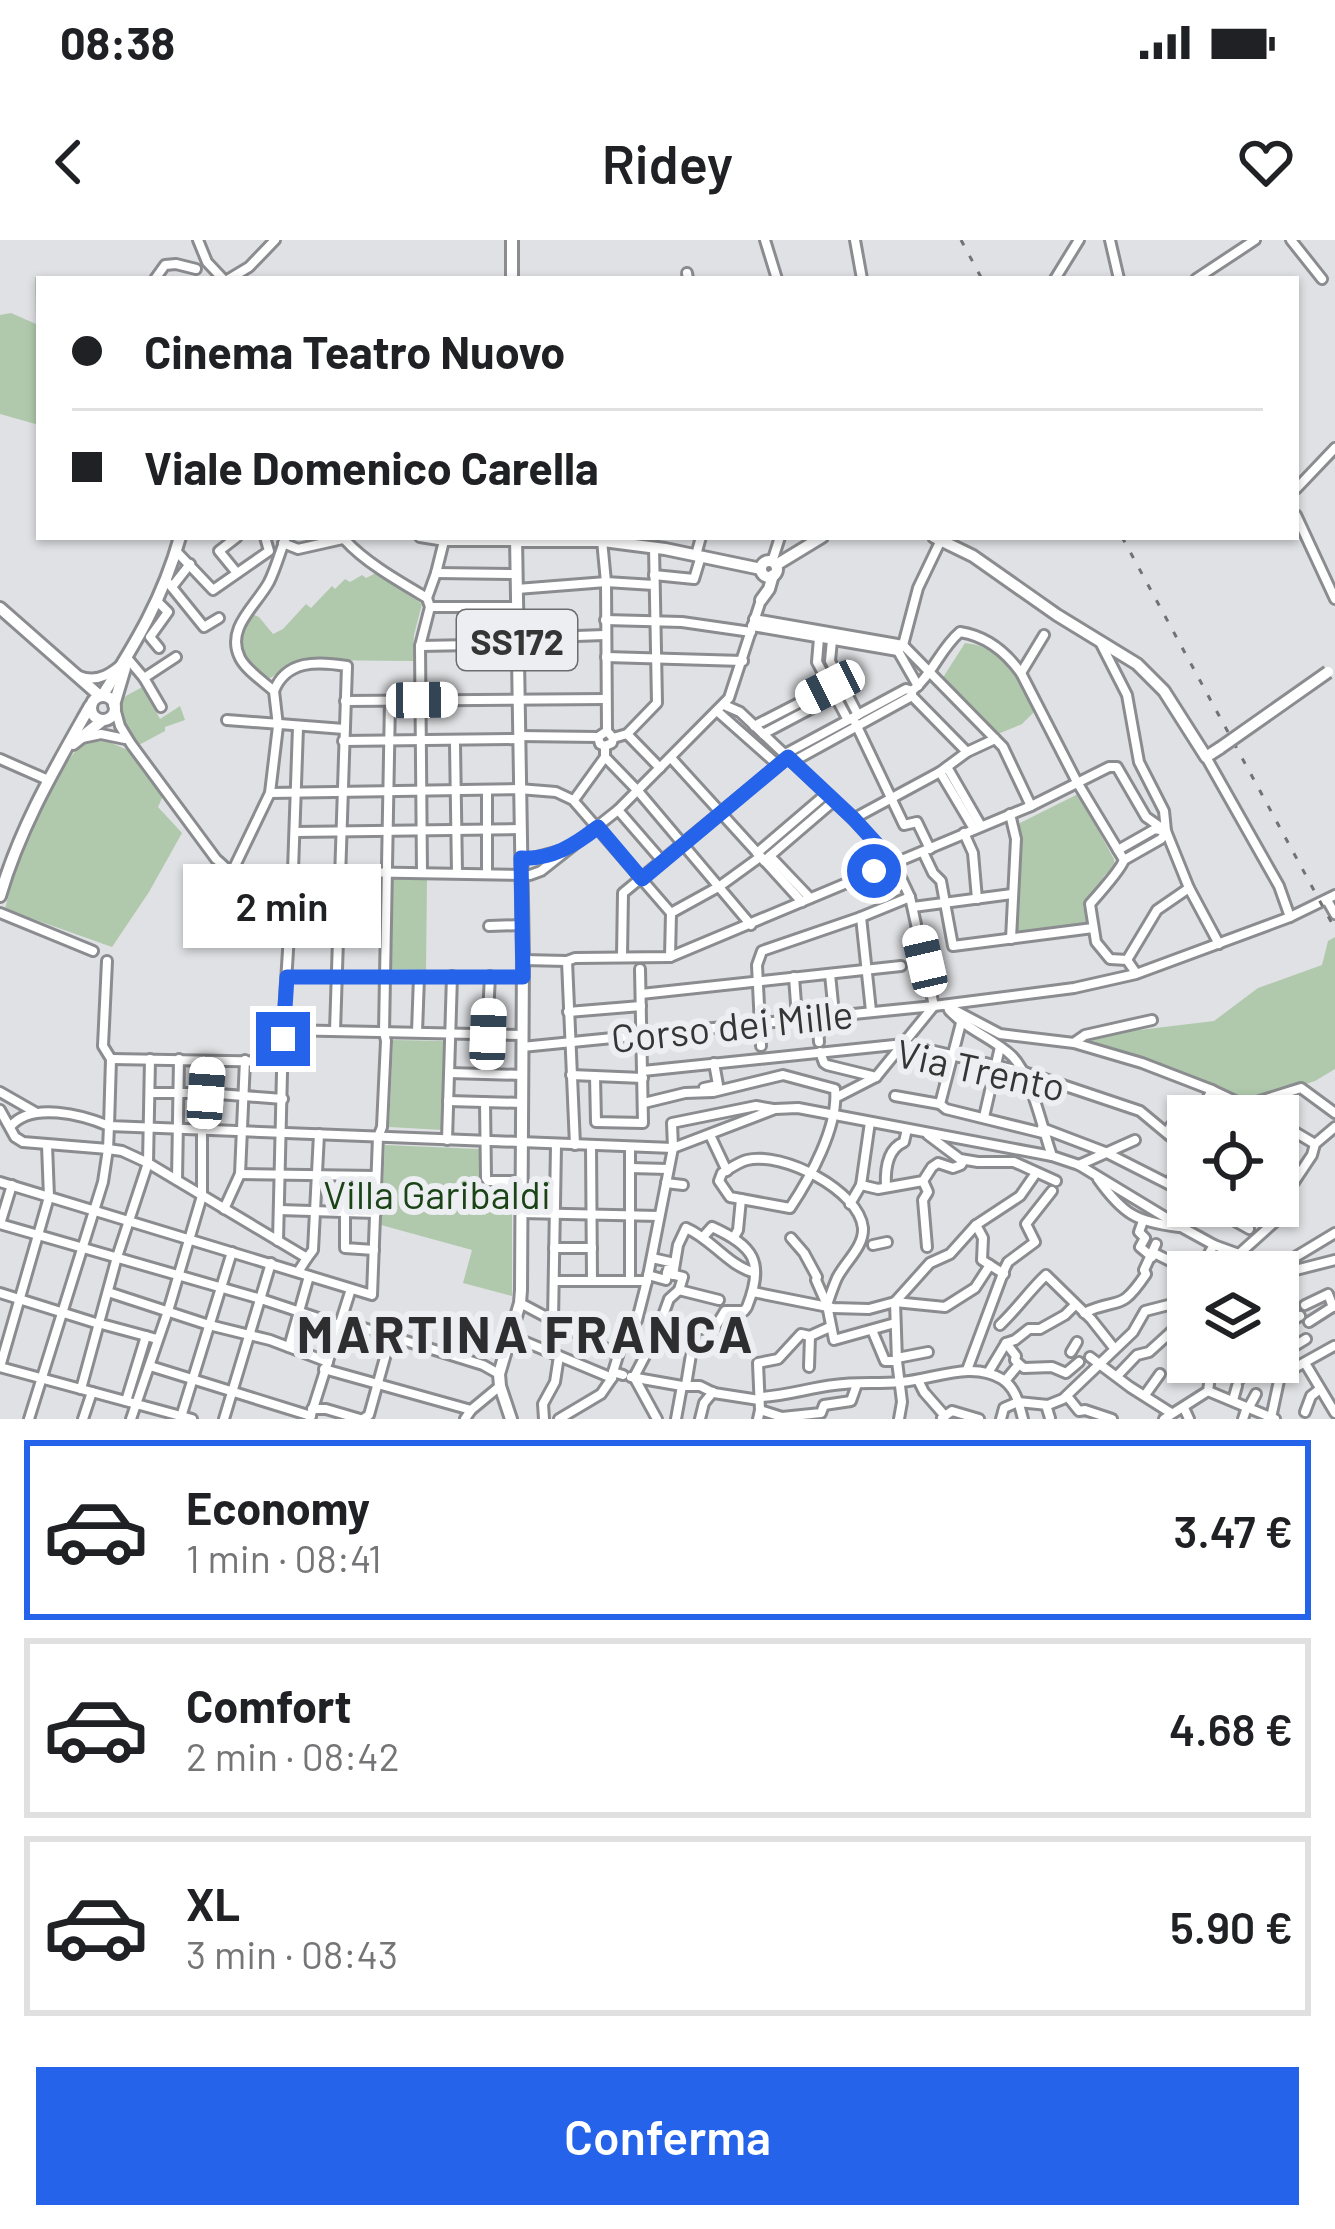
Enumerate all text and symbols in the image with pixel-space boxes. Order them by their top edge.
text: 08:38 [60,15,175,69]
icon: back [36,129,102,195]
icon: heart [1233,129,1299,195]
text: Ridey [602,130,733,195]
text: Cinema Teatro Nuovo [144,324,565,378]
text: Viale Domenico Carella [144,440,599,494]
road number: SS172 [457,610,577,670]
car [790,655,870,719]
car [386,681,458,719]
route start [847,844,901,898]
callout: 2 min [184,865,382,949]
text: 2 min [236,882,328,929]
car [899,922,951,1000]
street label: Corso dei Mille [609,989,855,1061]
car [469,997,507,1071]
route end [256,1012,310,1066]
street label: Via Trento [892,1028,1070,1110]
car [186,1056,226,1130]
map controls [1167,1095,1299,1383]
button: locate [1167,1095,1299,1227]
park label: Villa Garibaldi [323,1170,551,1217]
button: layers [1167,1251,1299,1383]
district label: MARTINA FRANCA [297,1302,755,1363]
icon: car [42,1476,150,1584]
text: Economy [186,1480,370,1534]
text: 3.47 € [1174,1503,1293,1557]
text: 1 min · 08:41 [186,1534,382,1581]
icon: car [42,1674,150,1782]
text: Comfort [186,1678,352,1732]
text: 4.68 € [1169,1701,1293,1755]
text: 2 min · 08:42 [186,1732,400,1779]
icon: car [42,1872,150,1980]
text: XL [186,1876,240,1930]
text: 5.90 € [1170,1899,1293,1953]
text: 3 min · 08:43 [186,1930,398,1977]
button: Conferma [36,2067,1299,2205]

